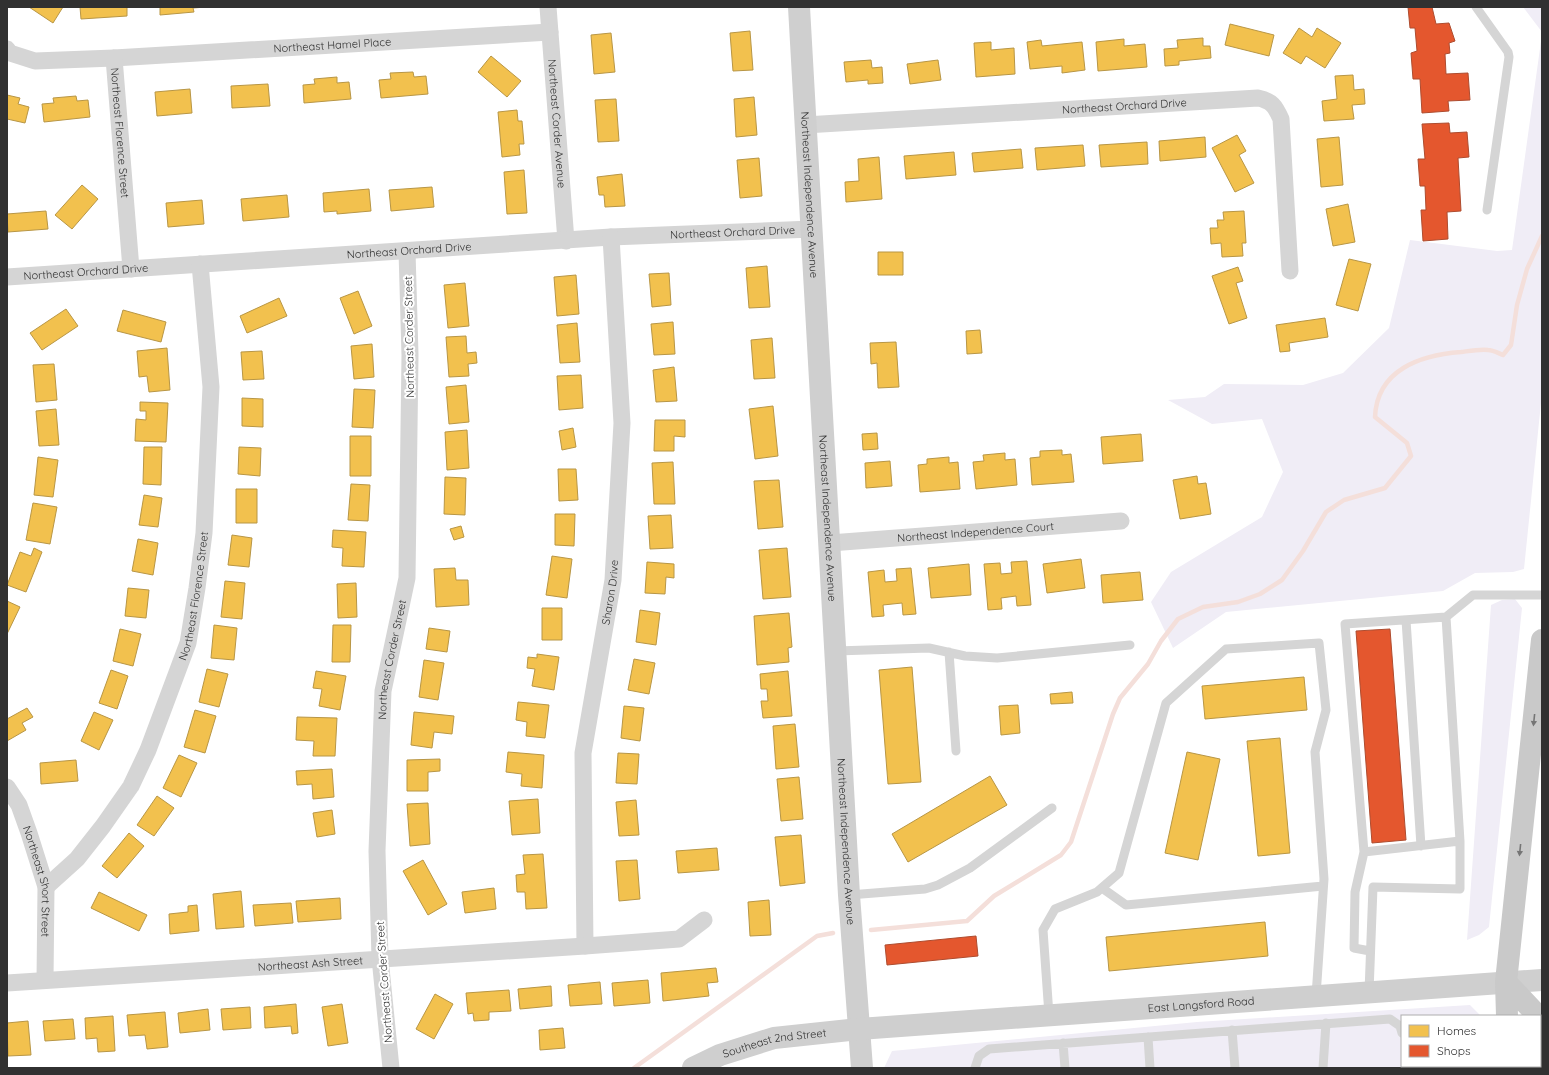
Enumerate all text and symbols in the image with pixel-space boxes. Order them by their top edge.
street label: Northeast Hamel Place [273,34,392,55]
street label: Northeast Corder Avenue [545,59,569,189]
street label: Northeast Florence Street [108,67,132,199]
street label: Northeast Orchard Drive [1062,95,1187,117]
street label: Northeast Independence Avenue [798,111,821,278]
street label: Northeast Orchard Drive [670,223,795,242]
street label: Northeast Orchard Drive [346,239,472,261]
street label: Northeast Orchard Drive [23,261,149,283]
street label: Northeast Corder Street [401,276,417,398]
street label: Northeast Independence Avenue [816,435,839,602]
street label: Northeast Independence Court [897,519,1055,545]
street label: Northeast Florence Street [175,530,211,662]
street label: Sharon Drive [598,559,621,626]
street label: Northeast Corder Street [375,598,409,720]
one-way arrow [1530,714,1537,726]
street label: Northeast Independence Avenue [834,758,858,925]
street label: Northeast Short Street [20,824,53,937]
one-way arrow [1517,843,1523,856]
street label: Northeast Corder Street [373,921,395,1043]
street label: Northeast Ash Street [257,953,364,974]
street label: East Langsford Road [1147,994,1255,1015]
legend [1401,1015,1541,1067]
text: Homes [1437,1023,1477,1038]
street label: Southeast 2nd Street [721,1025,827,1061]
text: Shops [1437,1043,1471,1058]

